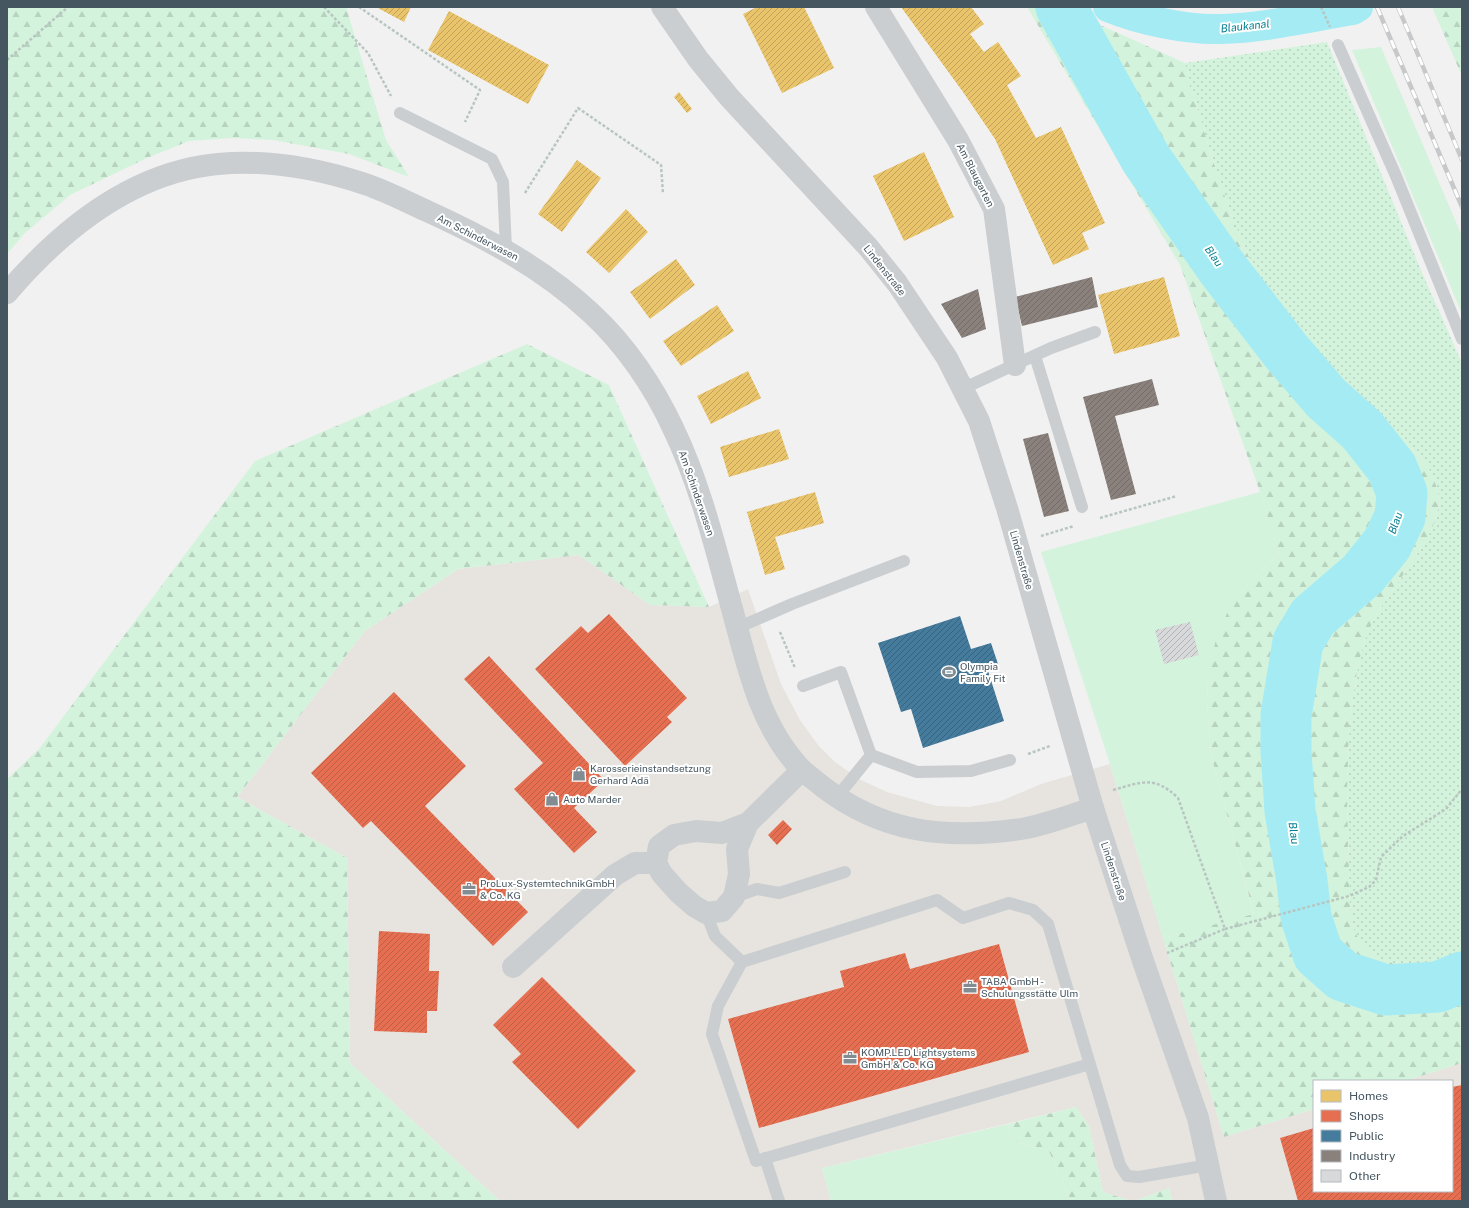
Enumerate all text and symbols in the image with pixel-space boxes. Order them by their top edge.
water label: Blaukanal [1220,17,1270,35]
street label: Am Blaugarten [955,141,997,209]
street label: Am Schinderwasen [435,211,521,263]
street label: Lindenstraße [861,242,909,298]
water label: Blau [1203,243,1225,269]
street label: Am Schinderwasen [677,449,717,538]
water label: Blau [1386,510,1404,536]
street label: Lindenstraße [1008,529,1036,591]
place label: Olympia Family Fit [960,660,1006,684]
sports icon: Olympia Family Fit [941,664,957,680]
place label: Karosserieinstandsetzung Gerhard Adä [590,762,711,786]
shop icon: Karosserieinstandsetzung Gerhard Adä [571,766,587,782]
shop icon: Auto Marder [544,791,560,807]
place label: Auto Marder [563,793,621,805]
water label: Blau [1287,821,1301,845]
street label: Lindenstraße [1099,840,1129,902]
place label: ProLux-SystemtechnikGmbH & Co. KG [480,877,615,901]
office icon: ProLux-SystemtechnikGmbH & Co. KG [461,881,477,897]
place label: TABA GmbH - Schulungsstätte Ulm [981,975,1078,999]
office icon: TABA GmbH - Schulungsstätte Ulm [962,979,978,995]
place label: KOMP.LED Lightsystems GmbH & Co. KG [861,1046,975,1070]
office icon: KOMP.LED Lightsystems GmbH & Co. KG [842,1050,858,1066]
legend [1313,1080,1453,1192]
text: Homes [1349,1089,1388,1103]
text: Shops [1349,1109,1384,1123]
text: Public [1349,1129,1384,1143]
text: Industry [1349,1149,1396,1163]
text: Other [1349,1169,1381,1183]

